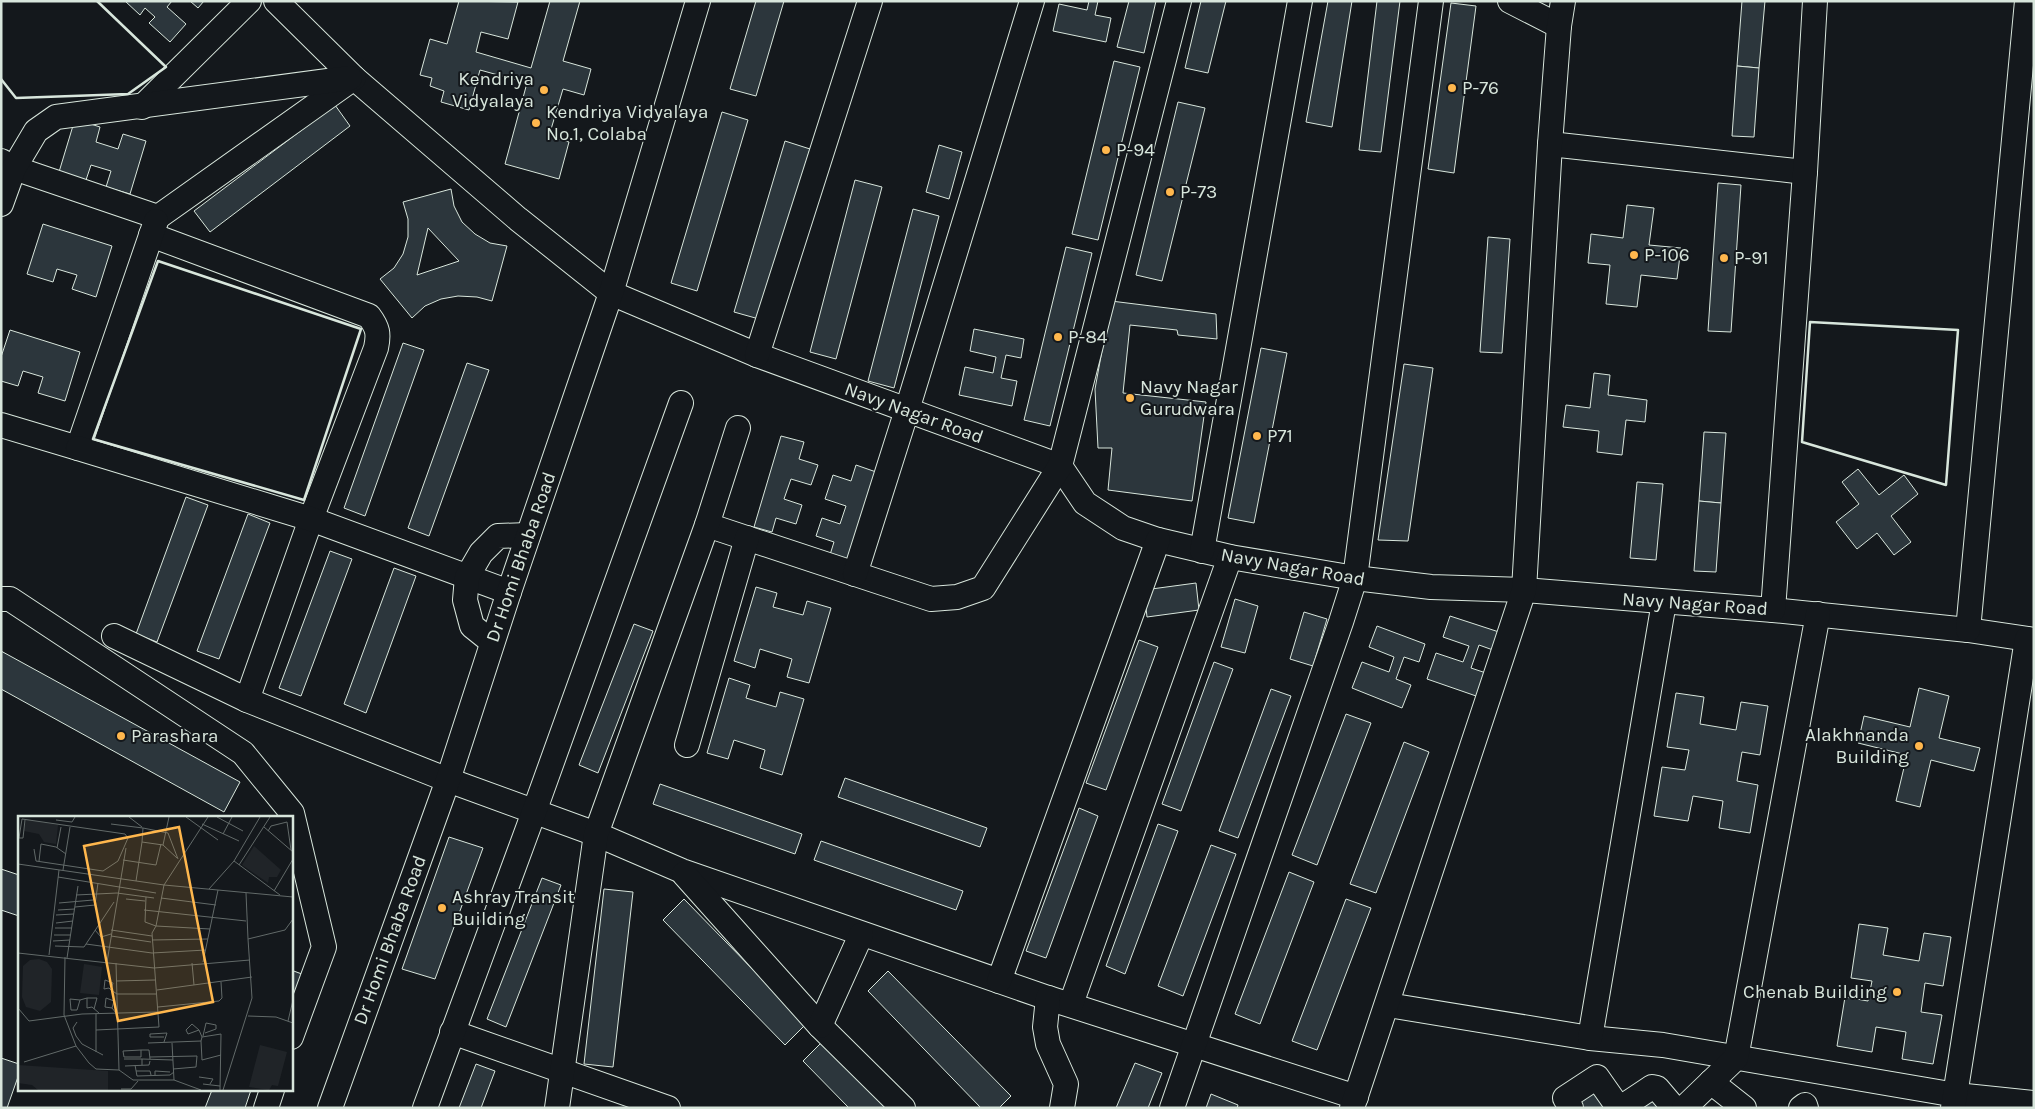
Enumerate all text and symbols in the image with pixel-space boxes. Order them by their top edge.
place label: Kendriya Vidyalaya [452,68,534,112]
place label: P-76 [1462,77,1499,99]
marker: P-76 [1446,82,1458,94]
marker: Kendriya Vidyalaya [538,84,550,96]
place label: Kendriya Vidyalaya No.1, Colaba [546,101,708,145]
marker: Kendriya Vidyalaya No.1, Colaba [530,117,542,129]
place label: P-94 [1116,139,1155,161]
marker: P-94 [1100,144,1112,156]
place label: P-73 [1180,181,1217,203]
marker: P-73 [1164,186,1176,198]
place label: P-106 [1644,244,1690,266]
place label: P-91 [1734,247,1768,269]
marker: P-106 [1628,249,1640,261]
marker: P-91 [1718,252,1730,264]
place label: P-84 [1068,326,1108,348]
marker: P-84 [1052,331,1064,343]
place label: Navy Nagar Gurudwara [1140,376,1238,420]
street label: Navy Nagar Road [842,378,986,448]
marker: Navy Nagar Gurudwara [1124,392,1136,404]
place label: P71 [1267,425,1293,447]
marker: P71 [1251,430,1263,442]
street label: Dr Homi Bhaba Road [482,469,560,645]
street label: Navy Nagar Road [1219,543,1367,591]
street label: Navy Nagar Road [1621,588,1769,620]
place label: Alakhnanda Building [1805,724,1909,768]
place label: Parashara [131,725,219,747]
marker: Parashara [115,730,127,742]
marker: Alakhnanda Building [1913,740,1925,752]
inset map [18,816,292,1092]
street label: Dr Homi Bhaba Road [349,852,431,1028]
place label: Ashray Transit Building [452,886,575,930]
marker: Ashray Transit Building [436,902,448,914]
place label: Chenab Building [1743,981,1887,1003]
marker: Chenab Building [1891,986,1903,998]

